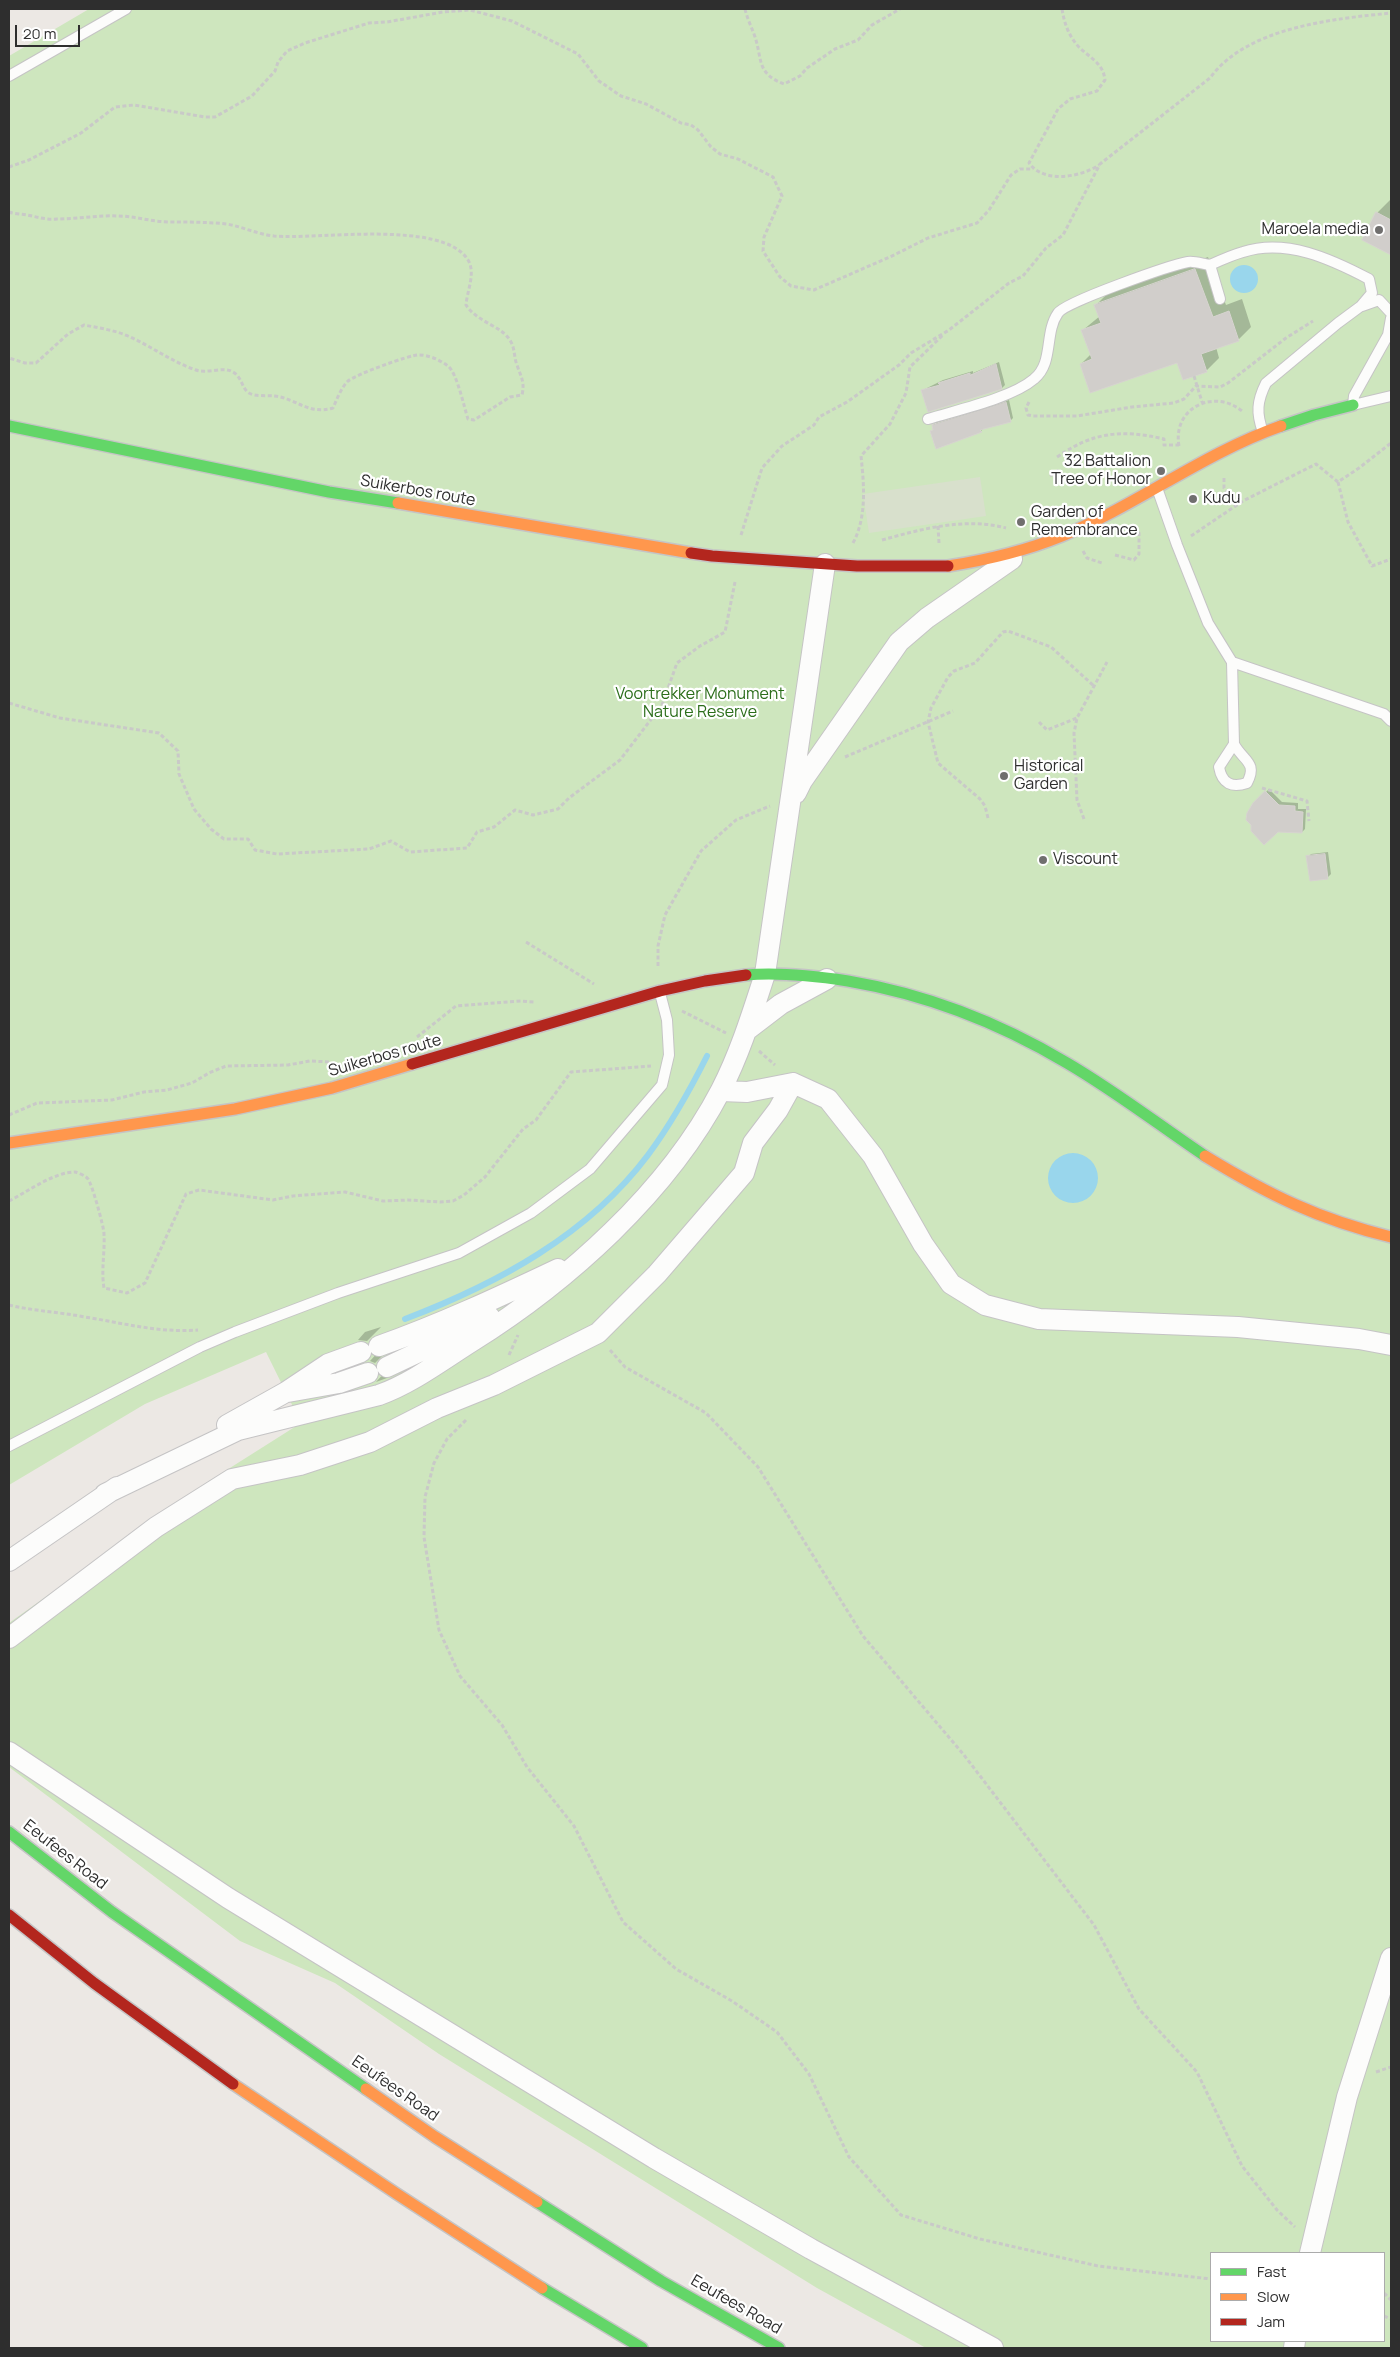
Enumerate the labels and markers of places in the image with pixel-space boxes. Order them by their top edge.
place label: Maroela media [1261,220,1369,240]
marker: Maroela media [1373,224,1385,236]
place label: 32 Battalion Tree of Honor [1051,452,1151,490]
marker: 32 Battalion Tree of Honor [1155,465,1167,477]
place label: Kudu [1203,489,1240,509]
marker: Kudu [1187,493,1199,505]
place label: Garden of Remembrance [1031,503,1138,541]
marker: Garden of Remembrance [1015,516,1027,528]
place label: Historical Garden [1014,757,1084,795]
marker: Historical Garden [998,770,1010,782]
place label: Viscount [1053,850,1118,870]
marker: Viscount [1037,854,1049,866]

